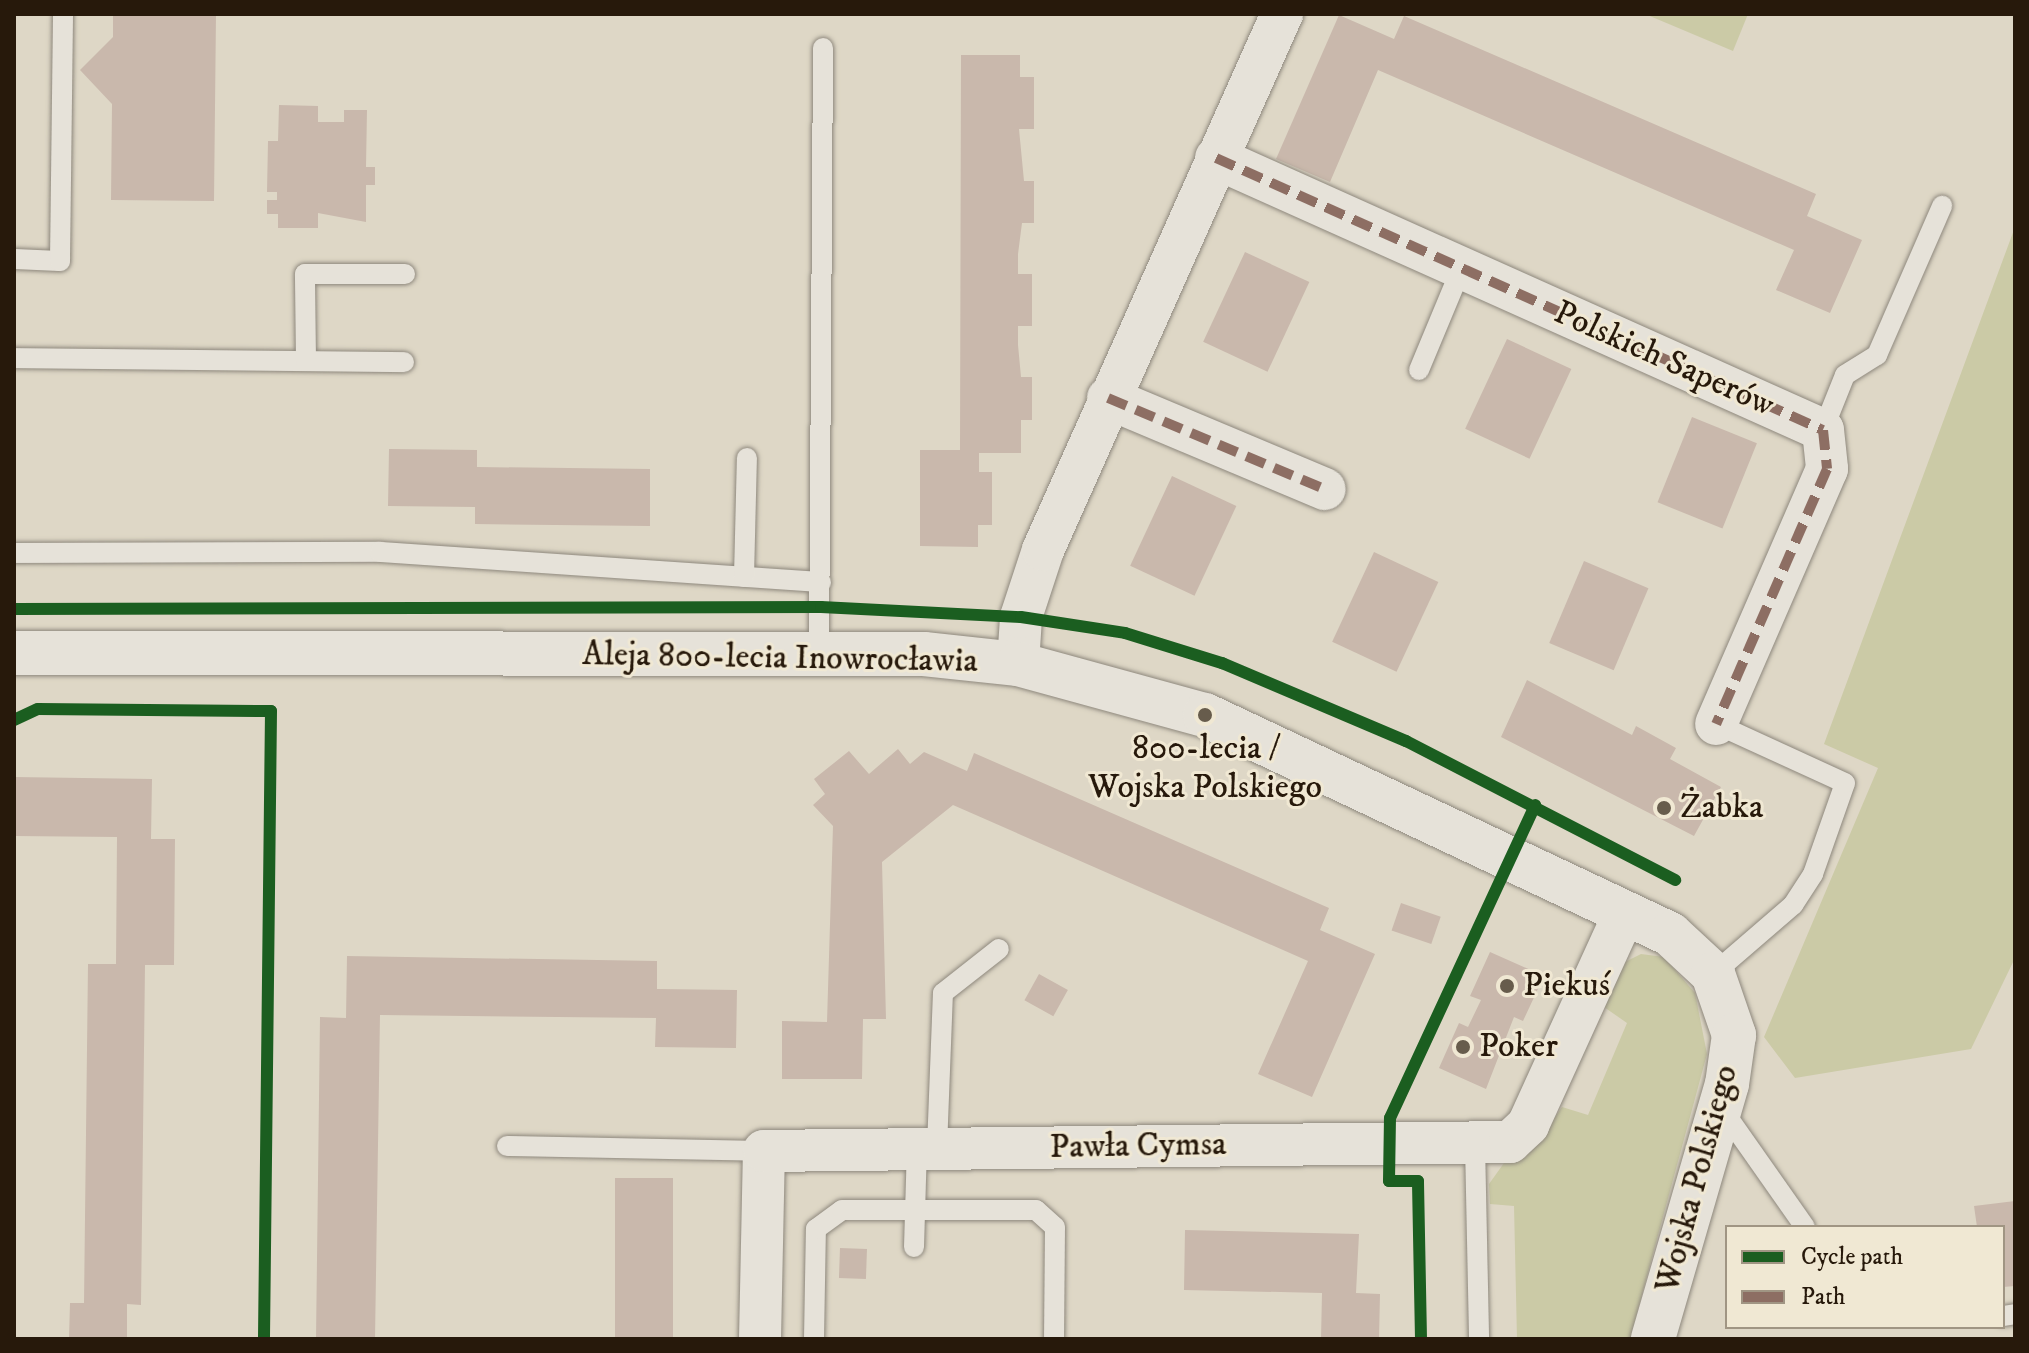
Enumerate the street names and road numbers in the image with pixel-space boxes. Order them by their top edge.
street label: Polskich Saperów [1548,292,1780,426]
street label: Aleja 800-lecia Inowrocławia [582,634,978,682]
street label: Wojska Polskiego [1647,1061,1747,1297]
street label: Pawła Cymsa [1049,1124,1227,1168]

